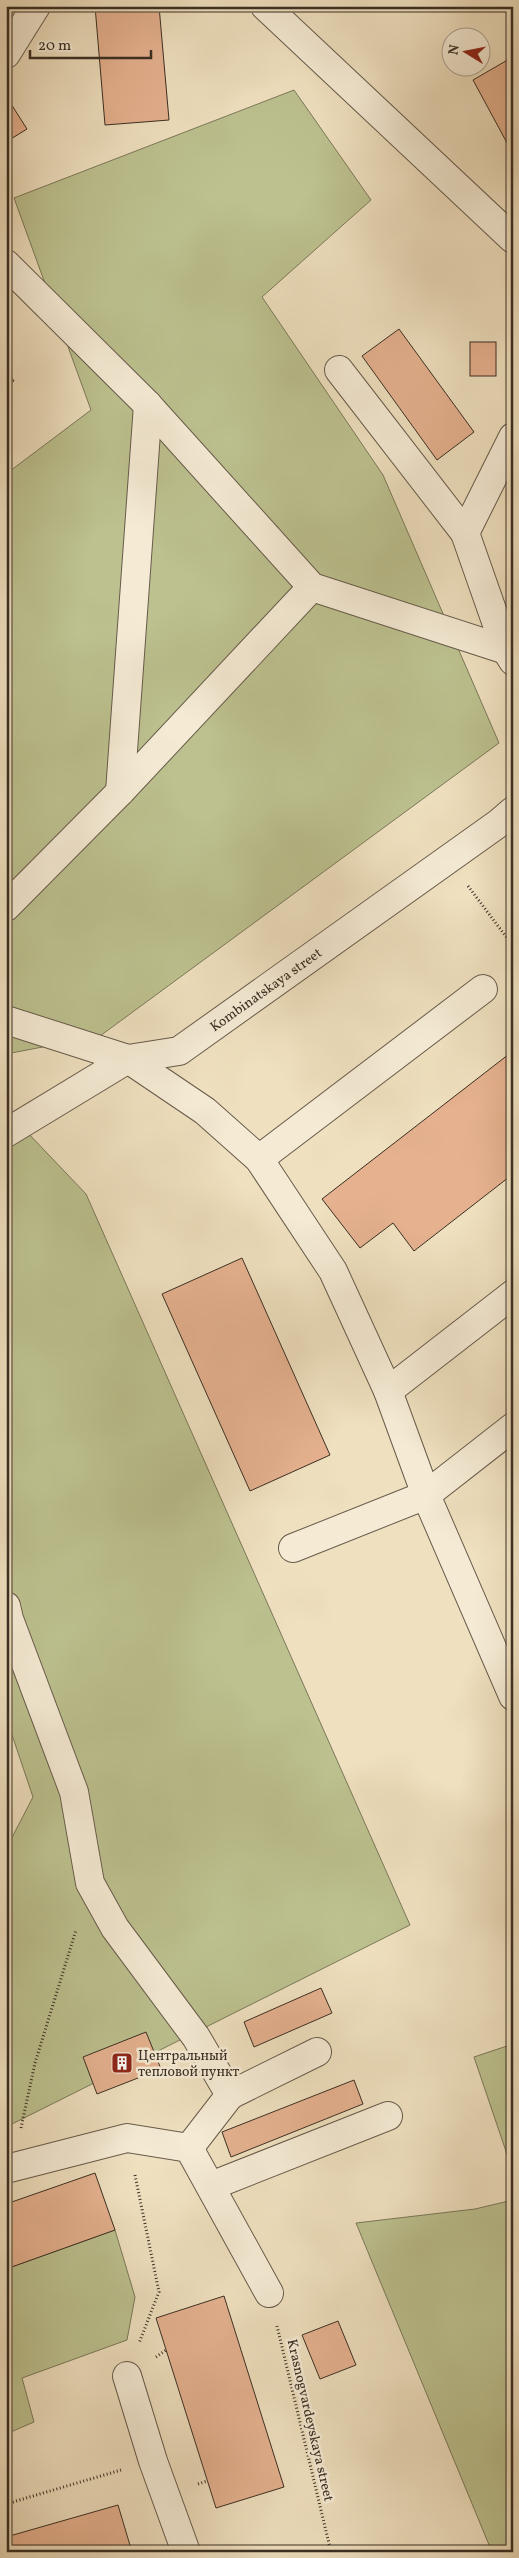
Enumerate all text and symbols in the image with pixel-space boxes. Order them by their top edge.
scale bar [30,28,151,60]
north arrow [442,28,492,78]
text: 20 m [38,36,71,57]
text: N [444,43,465,57]
street label: Kombinatskaya street [207,944,326,1037]
place label: Центральный тепловой пункт [138,2047,239,2082]
building icon: Центральный тепловой пункт [110,2051,134,2075]
street label: Krasnogvardeyskaya street [282,2337,337,2503]

